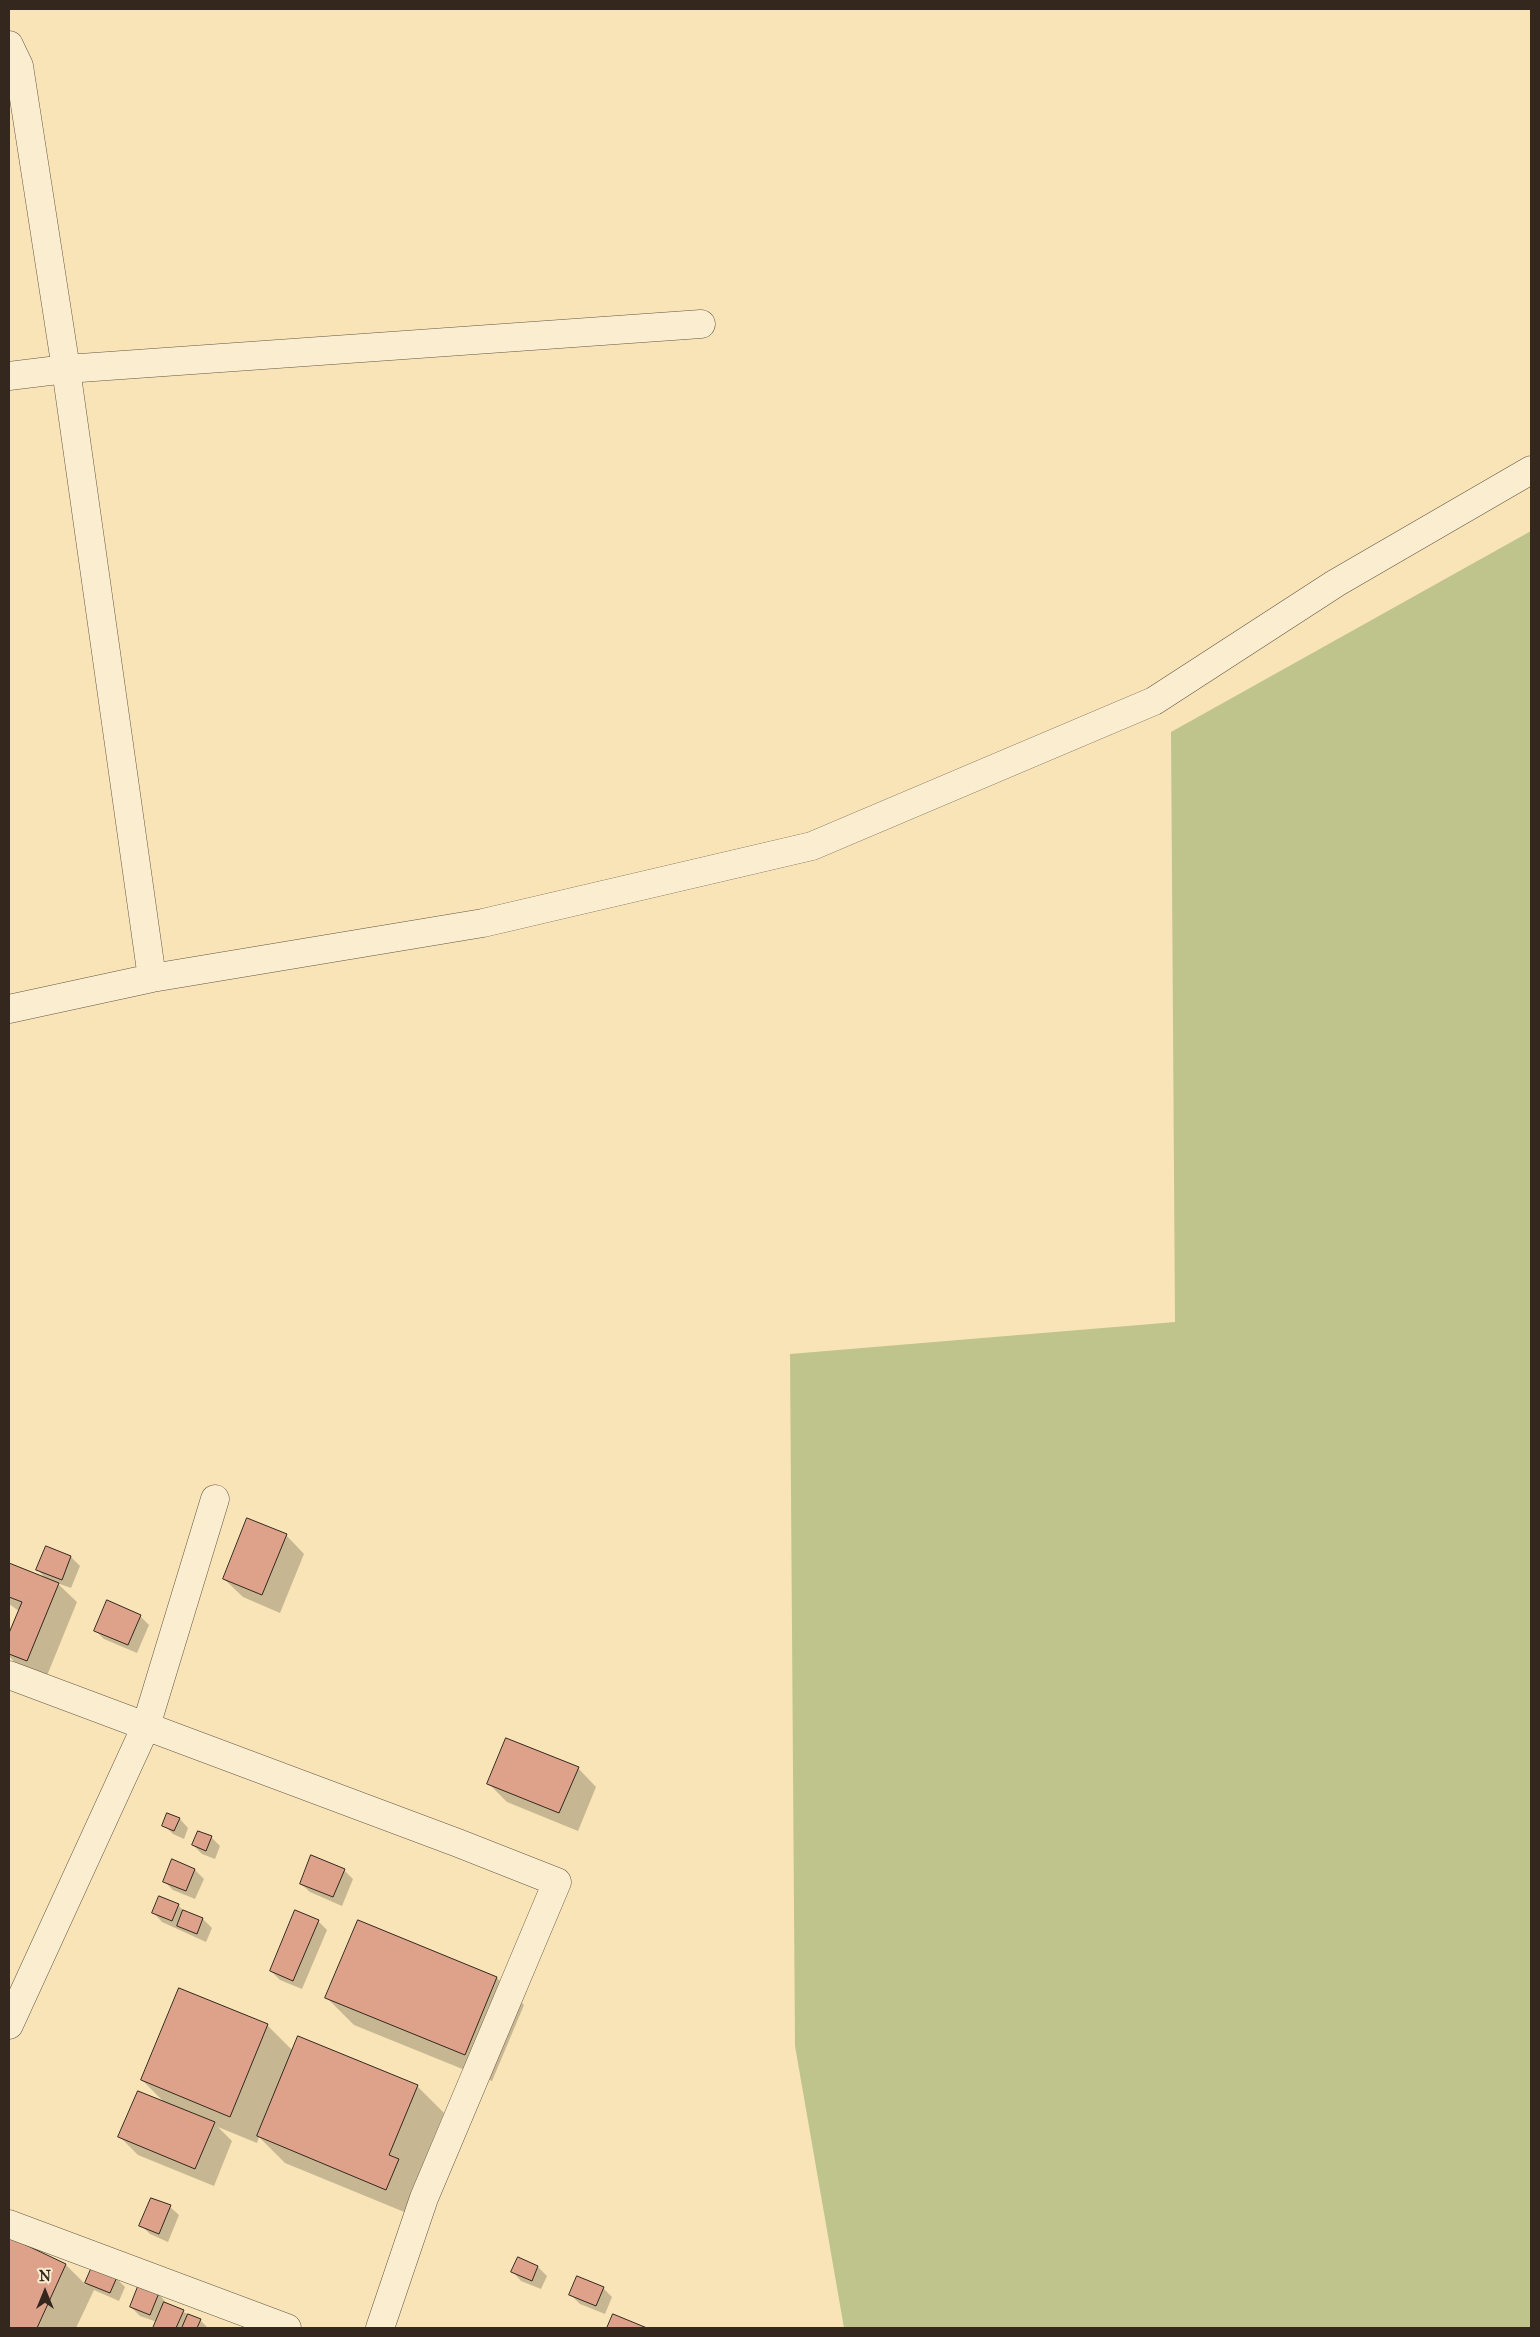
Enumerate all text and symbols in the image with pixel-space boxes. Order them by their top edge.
north arrow [20,2267,70,2317]
text: N [39,2268,51,2285]

